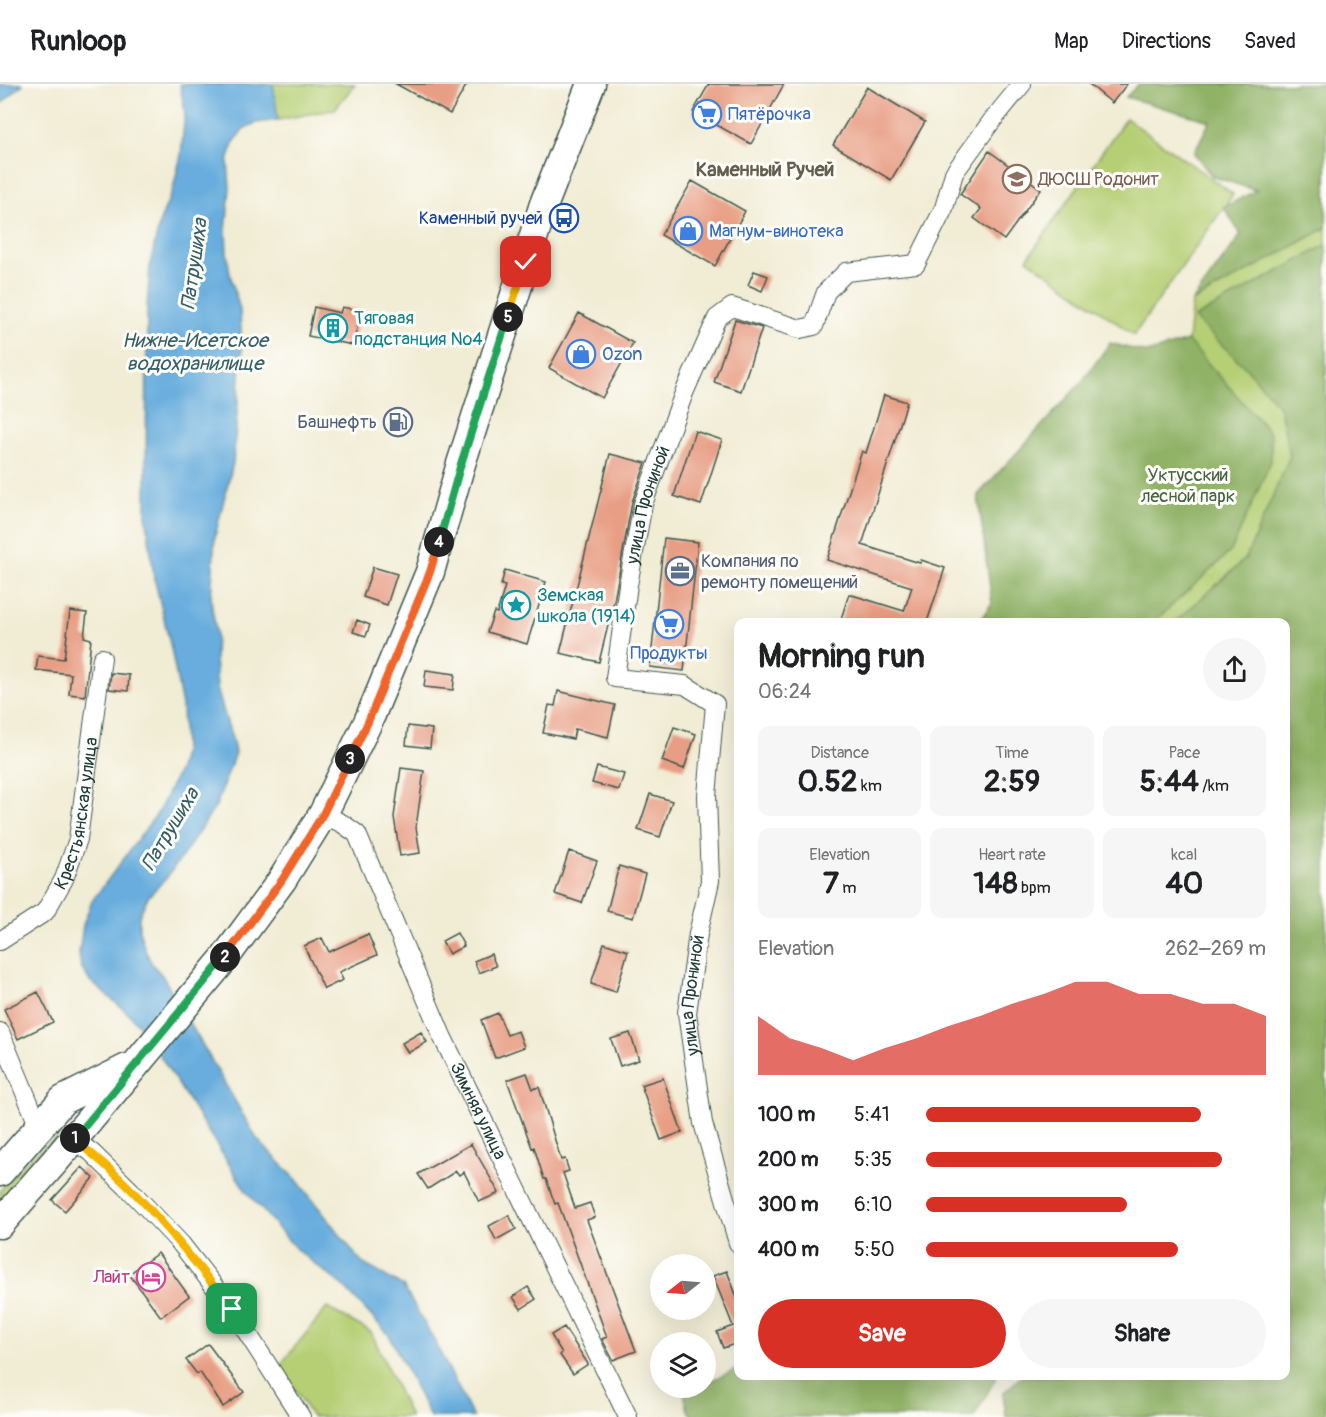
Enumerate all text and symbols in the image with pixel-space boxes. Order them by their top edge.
text: Runloop [30,24,126,59]
text: Map [1054,28,1089,55]
text: Directions [1122,28,1211,55]
text: Saved [1244,28,1296,55]
supermarket icon: Пятёрочка [691,98,723,130]
place label: Пятёрочка [728,103,811,126]
district label: Каменный Ручей [696,157,834,182]
school or university icon: ДЮСШ Родонит [1001,163,1033,195]
place label: ДЮСШ Родонит [1037,168,1159,191]
bus stop icon: Каменный ручей [548,202,580,234]
place label: Каменный ручей [419,207,543,230]
water label: Патрушиха [175,215,213,311]
shop icon: Магнум-винотека [672,215,704,247]
place label: Магнум-винотека [709,220,844,243]
pin [500,236,551,287]
icon: check [509,245,542,278]
pin: 5 [493,302,523,332]
place label: Тяговая подстанция №4 [354,307,483,351]
text: 5 [504,307,512,327]
building icon: Тяговая подстанция №4 [317,312,349,344]
water label: Нижне-Исетское водохранилище [122,328,270,376]
shop icon: Ozon [565,338,597,370]
place label: Ozon [602,343,642,366]
fuel station icon: Башнефть [382,406,414,438]
place label: Башнефть [297,411,377,434]
street label: улица Прониной [620,443,675,567]
park label: Уктусский лесной парк [1141,464,1235,508]
pin: 4 [424,527,454,557]
text: 4 [434,532,444,552]
place label: Компания по ремонту помещений [701,550,858,594]
office icon: Компания по ремонту помещений [664,555,696,587]
place label: Земская школа (1914) [537,584,636,628]
place icon: Земская школа (1914) [500,589,532,621]
supermarket icon: Продукты [653,608,685,640]
text: Morning run [758,636,925,677]
button: share [1203,638,1266,701]
place label: Продукты [630,642,708,665]
text: 06:24 [758,679,811,704]
street label: Крестьянская улица [49,736,103,894]
text: Distance [810,743,869,763]
text: Time [995,743,1029,763]
text: Pace [1168,743,1200,763]
pin: 3 [335,744,365,774]
text: 3 [346,749,354,769]
text: 0.52 [797,763,858,800]
text: 2:59 [984,763,1040,800]
text: 5:44 [1140,763,1199,800]
text: km [858,776,882,796]
text: /km [1199,776,1229,796]
water label: Патрушиха [136,782,205,875]
text: Elevation [809,845,870,865]
text: Heart rate [978,845,1046,865]
text: kcal [1171,845,1197,865]
text: 7 [823,865,839,902]
text: 148 [973,865,1018,902]
text: 40 [1165,865,1203,902]
text: m [839,878,856,898]
text: bpm [1018,878,1051,898]
street label: улица Прониной [675,933,709,1058]
text: Elevation [758,936,834,961]
text: 262–269 m [1165,936,1266,961]
pin: 2 [210,942,240,972]
text: 2 [221,947,229,967]
street label: Зимняя улица [445,1058,512,1163]
text: 100 m [758,1102,815,1127]
text: 5:41 [854,1102,890,1127]
pin: 1 [60,1123,90,1153]
text: 1 [72,1128,78,1148]
text: 200 m [758,1147,819,1172]
text: 5:35 [854,1147,892,1172]
text: 300 m [758,1192,819,1217]
text: 6:10 [854,1192,892,1217]
text: 400 m [758,1237,819,1262]
text: 5:50 [854,1237,895,1262]
north arrow [650,1254,716,1320]
map controls [650,1254,716,1398]
hotel icon: Лайт [135,1261,167,1293]
place label: Лайт [92,1266,130,1289]
pin [206,1283,257,1334]
icon: arrive [215,1292,248,1325]
button: Save [758,1299,1006,1368]
button: Share [1018,1299,1266,1368]
button: layers [650,1332,716,1398]

